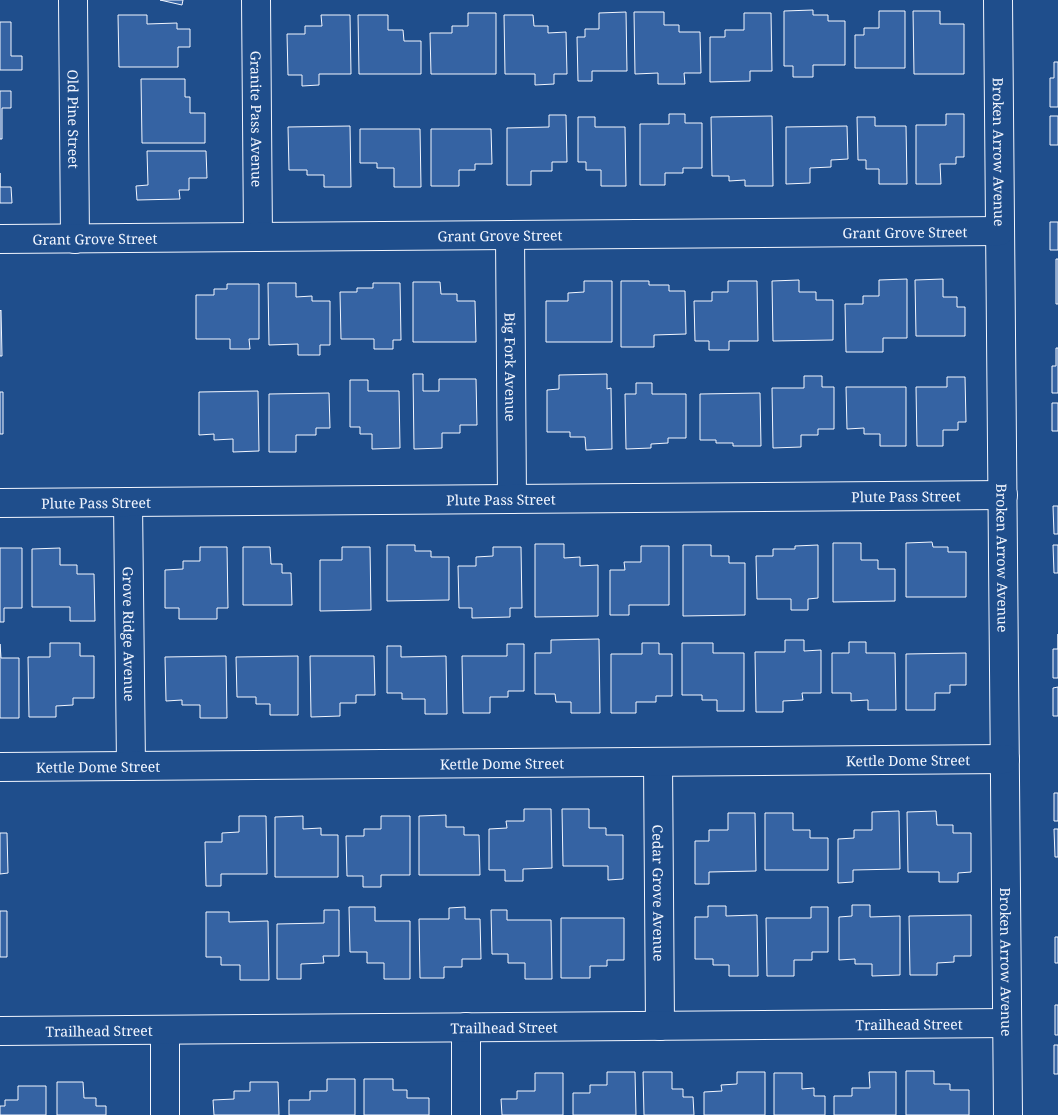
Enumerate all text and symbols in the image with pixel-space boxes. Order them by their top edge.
street label: Granite Pass Avenue [247,51,267,187]
street label: Old Pine Street [64,69,84,169]
street label: Broken Arrow Avenue [989,77,1010,227]
street label: Grant Grove Street [842,222,968,242]
street label: Grant Grove Street [437,225,563,245]
street label: Grant Grove Street [32,228,158,248]
street label: Big Fork Avenue [501,312,521,422]
street label: Broken Arrow Avenue [993,483,1013,633]
street label: Plute Pass Street [851,486,961,506]
street label: Plute Pass Street [446,489,556,509]
street label: Plute Pass Street [41,492,151,512]
street label: Grove Ridge Avenue [119,566,140,702]
street label: Kettle Dome Street [846,750,970,770]
street label: Kettle Dome Street [440,753,564,773]
street label: Kettle Dome Street [36,756,160,776]
street label: Cedar Grove Avenue [649,824,669,961]
street label: Broken Arrow Avenue [996,887,1017,1036]
street label: Trailhead Street [855,1014,963,1034]
street label: Trailhead Street [450,1017,558,1037]
street label: Trailhead Street [45,1020,153,1040]

